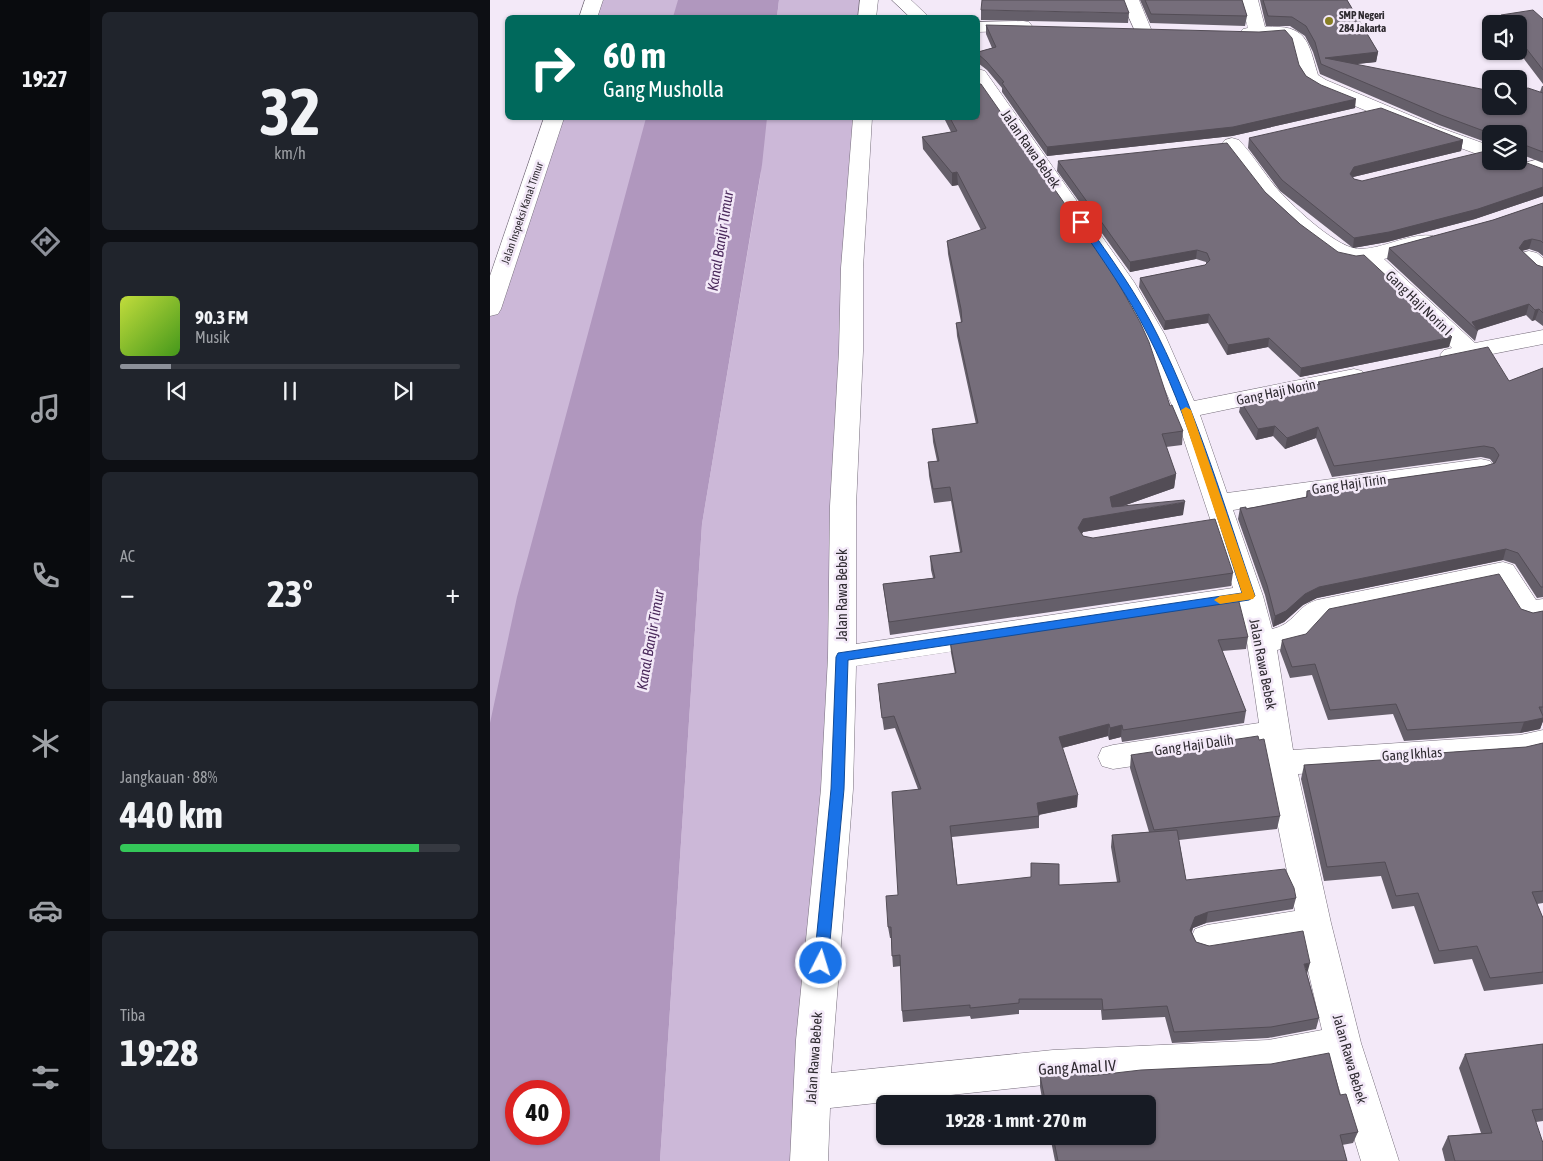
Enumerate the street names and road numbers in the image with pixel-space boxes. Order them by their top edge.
street label: Jalan Rawa Bebek [998,107,1064,191]
street label: Jalan Inspeksi Kanal Timur [499,160,545,266]
street label: Gang Haji Norin I [1382,267,1456,339]
street label: Gang Haji Norin [1235,376,1317,408]
street label: Gang Haji Tirin [1311,471,1387,497]
street label: Jalan Rawa Bebek [834,549,850,641]
street label: Jalan Rawa Bebek [1246,617,1280,711]
street label: Gang Haji Dalih [1153,732,1235,758]
street label: Gang Ikhlas [1381,744,1443,764]
street label: Jalan Rawa Bebek [803,1011,825,1105]
street label: Jalan Rawa Bebek [1330,1012,1370,1106]
street label: Gang Amal IV [1038,1056,1117,1079]

